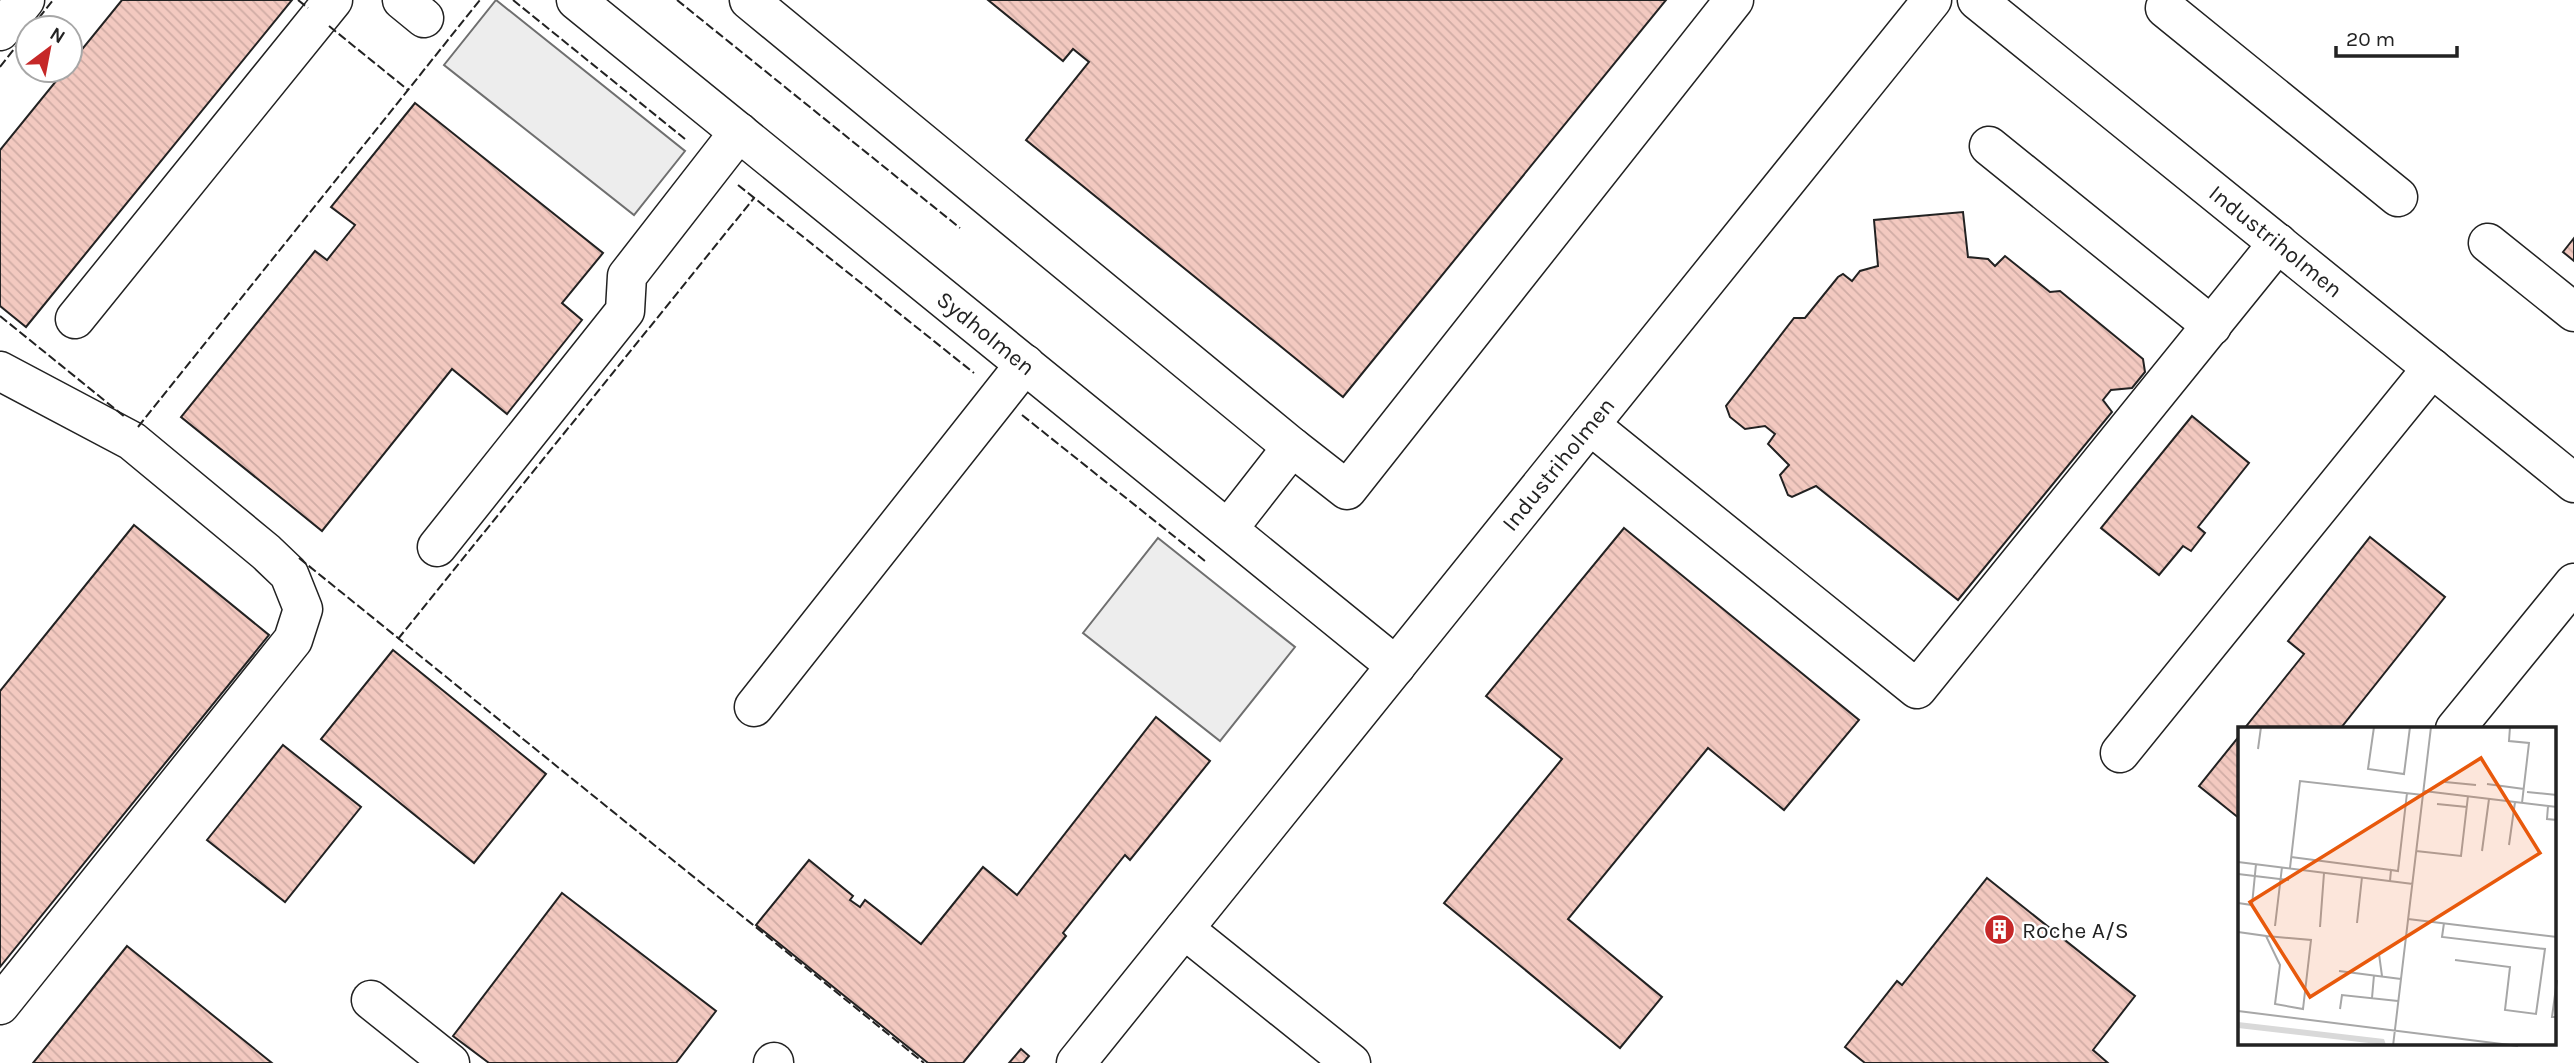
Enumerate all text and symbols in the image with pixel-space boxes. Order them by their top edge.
north arrow [14,14,84,84]
scale bar [2336,14,2457,58]
text: N [46,22,69,48]
text: 20 m [2346,27,2395,51]
street label: Industriholmen [2204,179,2348,303]
street label: Sydholmen [931,286,1040,381]
street label: Industriholmen [1496,392,1620,536]
inset map [2238,727,2556,1046]
building icon: Roche A/S [1982,913,2016,947]
place label: Roche A/S [2022,917,2129,944]

